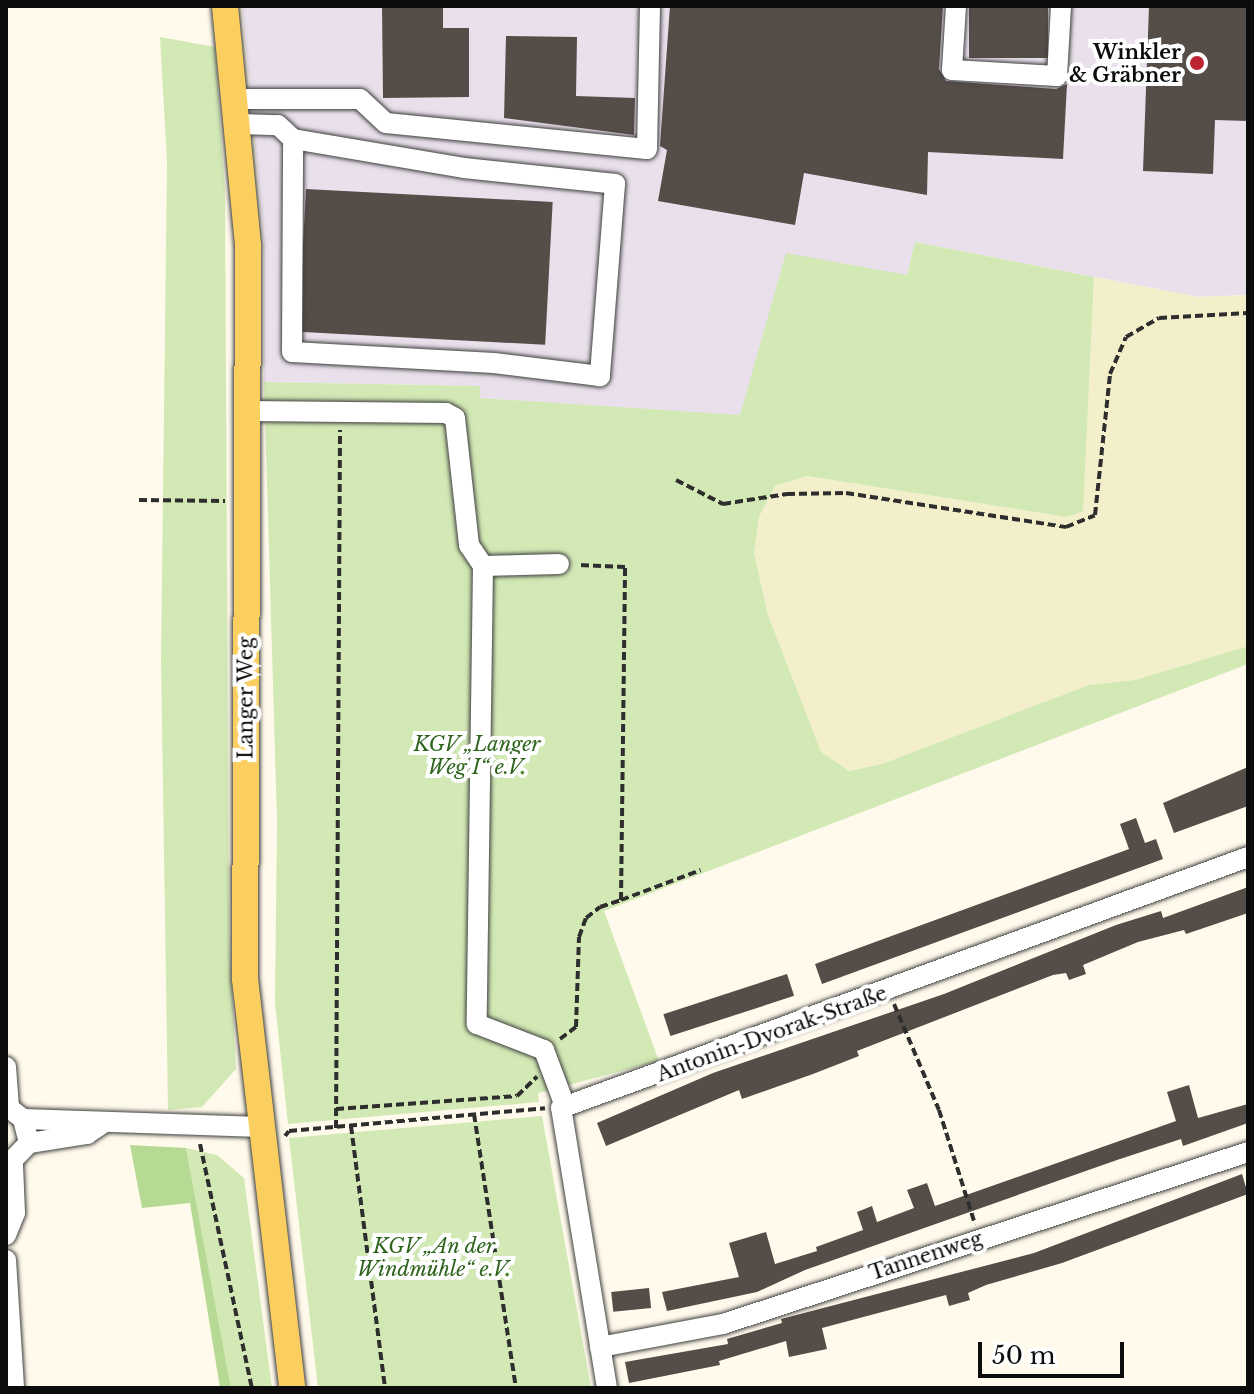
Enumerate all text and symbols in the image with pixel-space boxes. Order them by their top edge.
place label: Winkler & Gräbner [1069,40,1181,87]
marker: Winkler & Gräbner [1188,54,1206,72]
street label: Langer Weg [234,636,258,760]
park label: KGV „Langer Weg I“ e.V. [413,732,541,779]
street label: Antonin-Dvorak-Straße [654,981,890,1087]
street label: Tannenweg [866,1226,986,1286]
park label: KGV „An der Windmühle“ e.V. [357,1234,511,1281]
scale bar [982,1326,1128,1376]
text: 50 m [992,1341,1055,1370]

